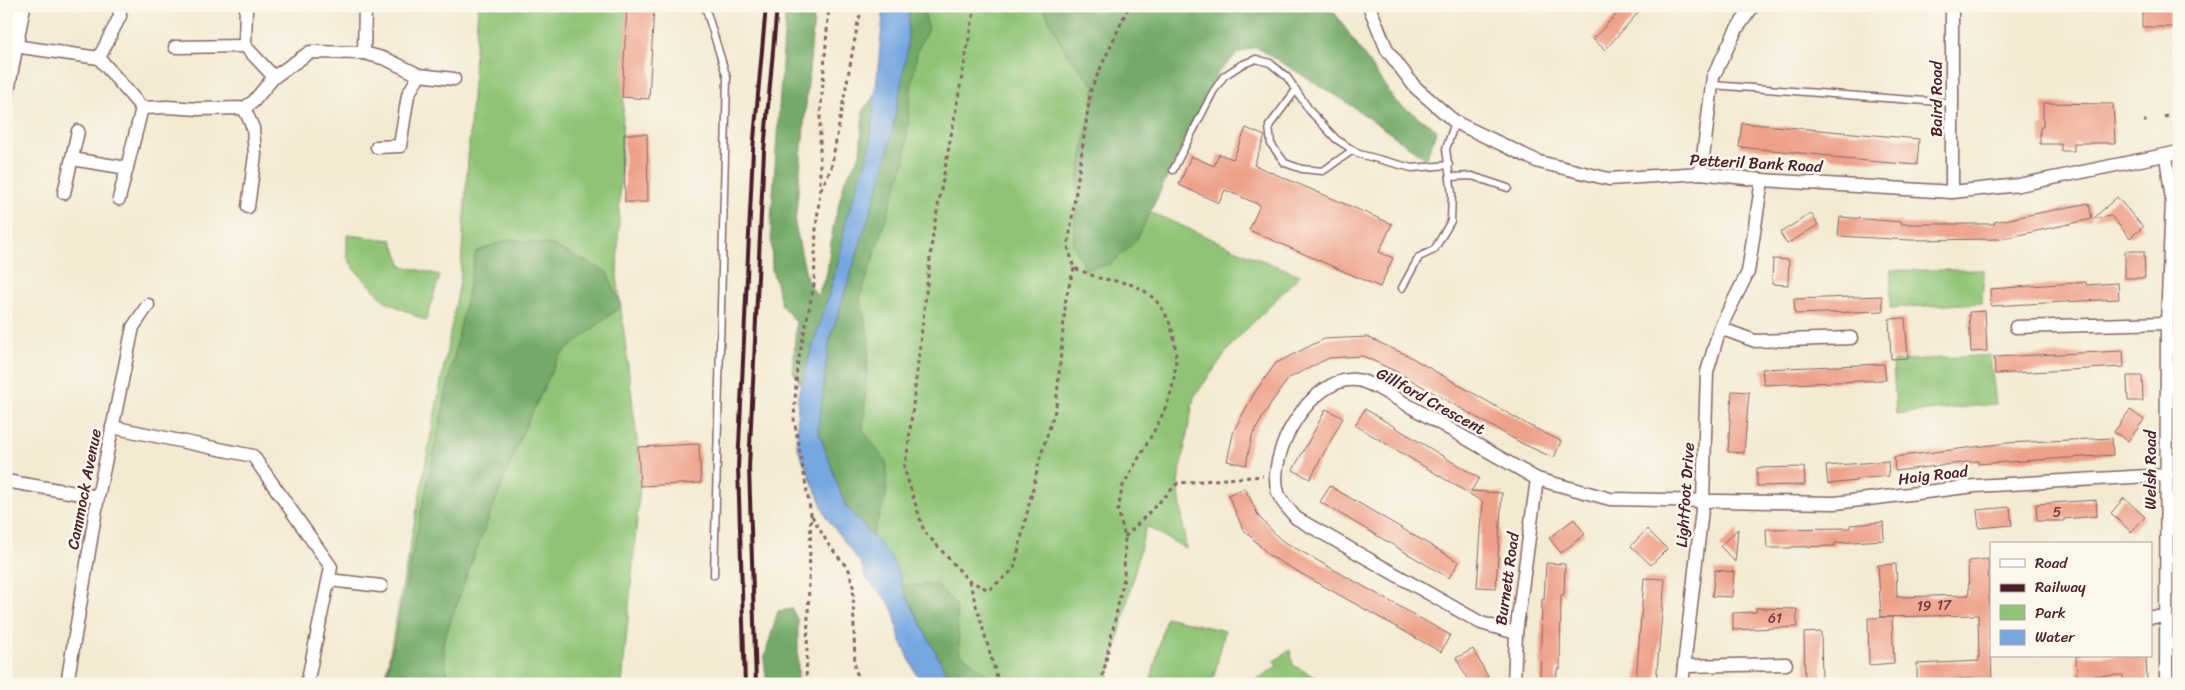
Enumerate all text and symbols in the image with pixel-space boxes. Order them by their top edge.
street label: Baird Road [1922,60,1951,137]
street label: Petteril Bank Road [1689,145,1825,181]
street label: Gillford Crescent [1371,359,1491,443]
street label: Cammock Avenue [58,426,110,552]
street label: Welsh Road [2136,429,2165,510]
street label: Lightfoot Drive [1667,442,1703,548]
street label: Haig Road [1896,456,1971,494]
house number: 5 [2053,500,2062,525]
street label: Burnett Road [1486,529,1528,627]
legend [1990,542,2152,658]
text: Road [2035,550,2068,576]
text: Railway [2035,574,2086,600]
house number: 17 [1937,593,1952,618]
house number: 19 [1917,594,1932,619]
text: Park [2035,600,2066,626]
house number: 61 [1768,606,1782,631]
text: Water [2035,624,2075,650]

